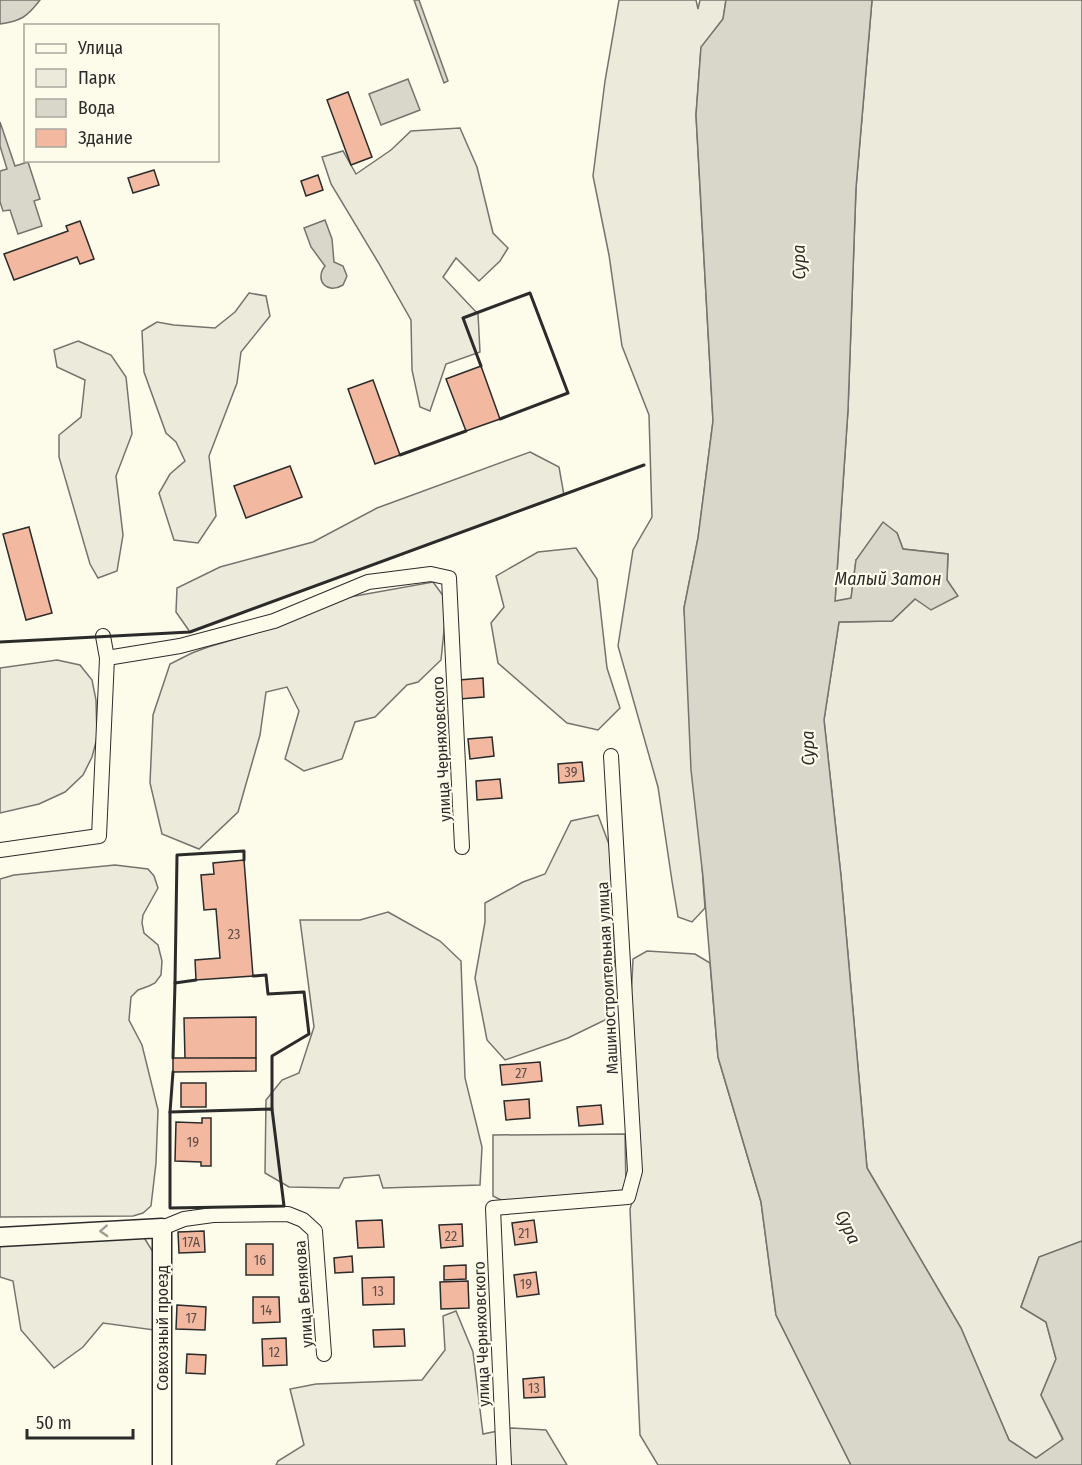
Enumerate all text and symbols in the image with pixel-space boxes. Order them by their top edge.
legend [24,24,219,162]
text: Улица [77,37,123,59]
text: Парк [78,67,116,89]
text: Вода [78,97,115,119]
text: Здание [78,127,133,149]
water label: Сура [788,244,810,280]
water label: Малый Затон [834,568,942,590]
street label: улица Черняховского [428,676,455,822]
water label: Сура [797,730,819,766]
house number: 39 [565,764,578,781]
street label: Машиностроительная улица [593,881,622,1075]
house number: 23 [228,926,240,943]
house number: 27 [515,1065,527,1082]
house number: 19 [187,1134,199,1151]
water label: Сура [831,1206,865,1248]
one-way arrow [99,1224,108,1237]
house number: 21 [518,1225,530,1242]
house number: 22 [445,1228,457,1245]
house number: 17А [182,1234,201,1251]
street label: улица Белякова [290,1239,317,1348]
house number: 16 [254,1252,266,1269]
street label: улица Черняховского [469,1261,494,1407]
street label: Совхозный проезд [153,1265,172,1391]
house number: 19 [520,1276,532,1293]
house number: 13 [372,1283,384,1300]
house number: 14 [260,1302,272,1319]
house number: 17 [185,1310,197,1327]
house number: 12 [268,1344,280,1361]
house number: 13 [528,1380,540,1397]
scale bar [27,1402,134,1440]
text: 50 m [36,1412,72,1434]

